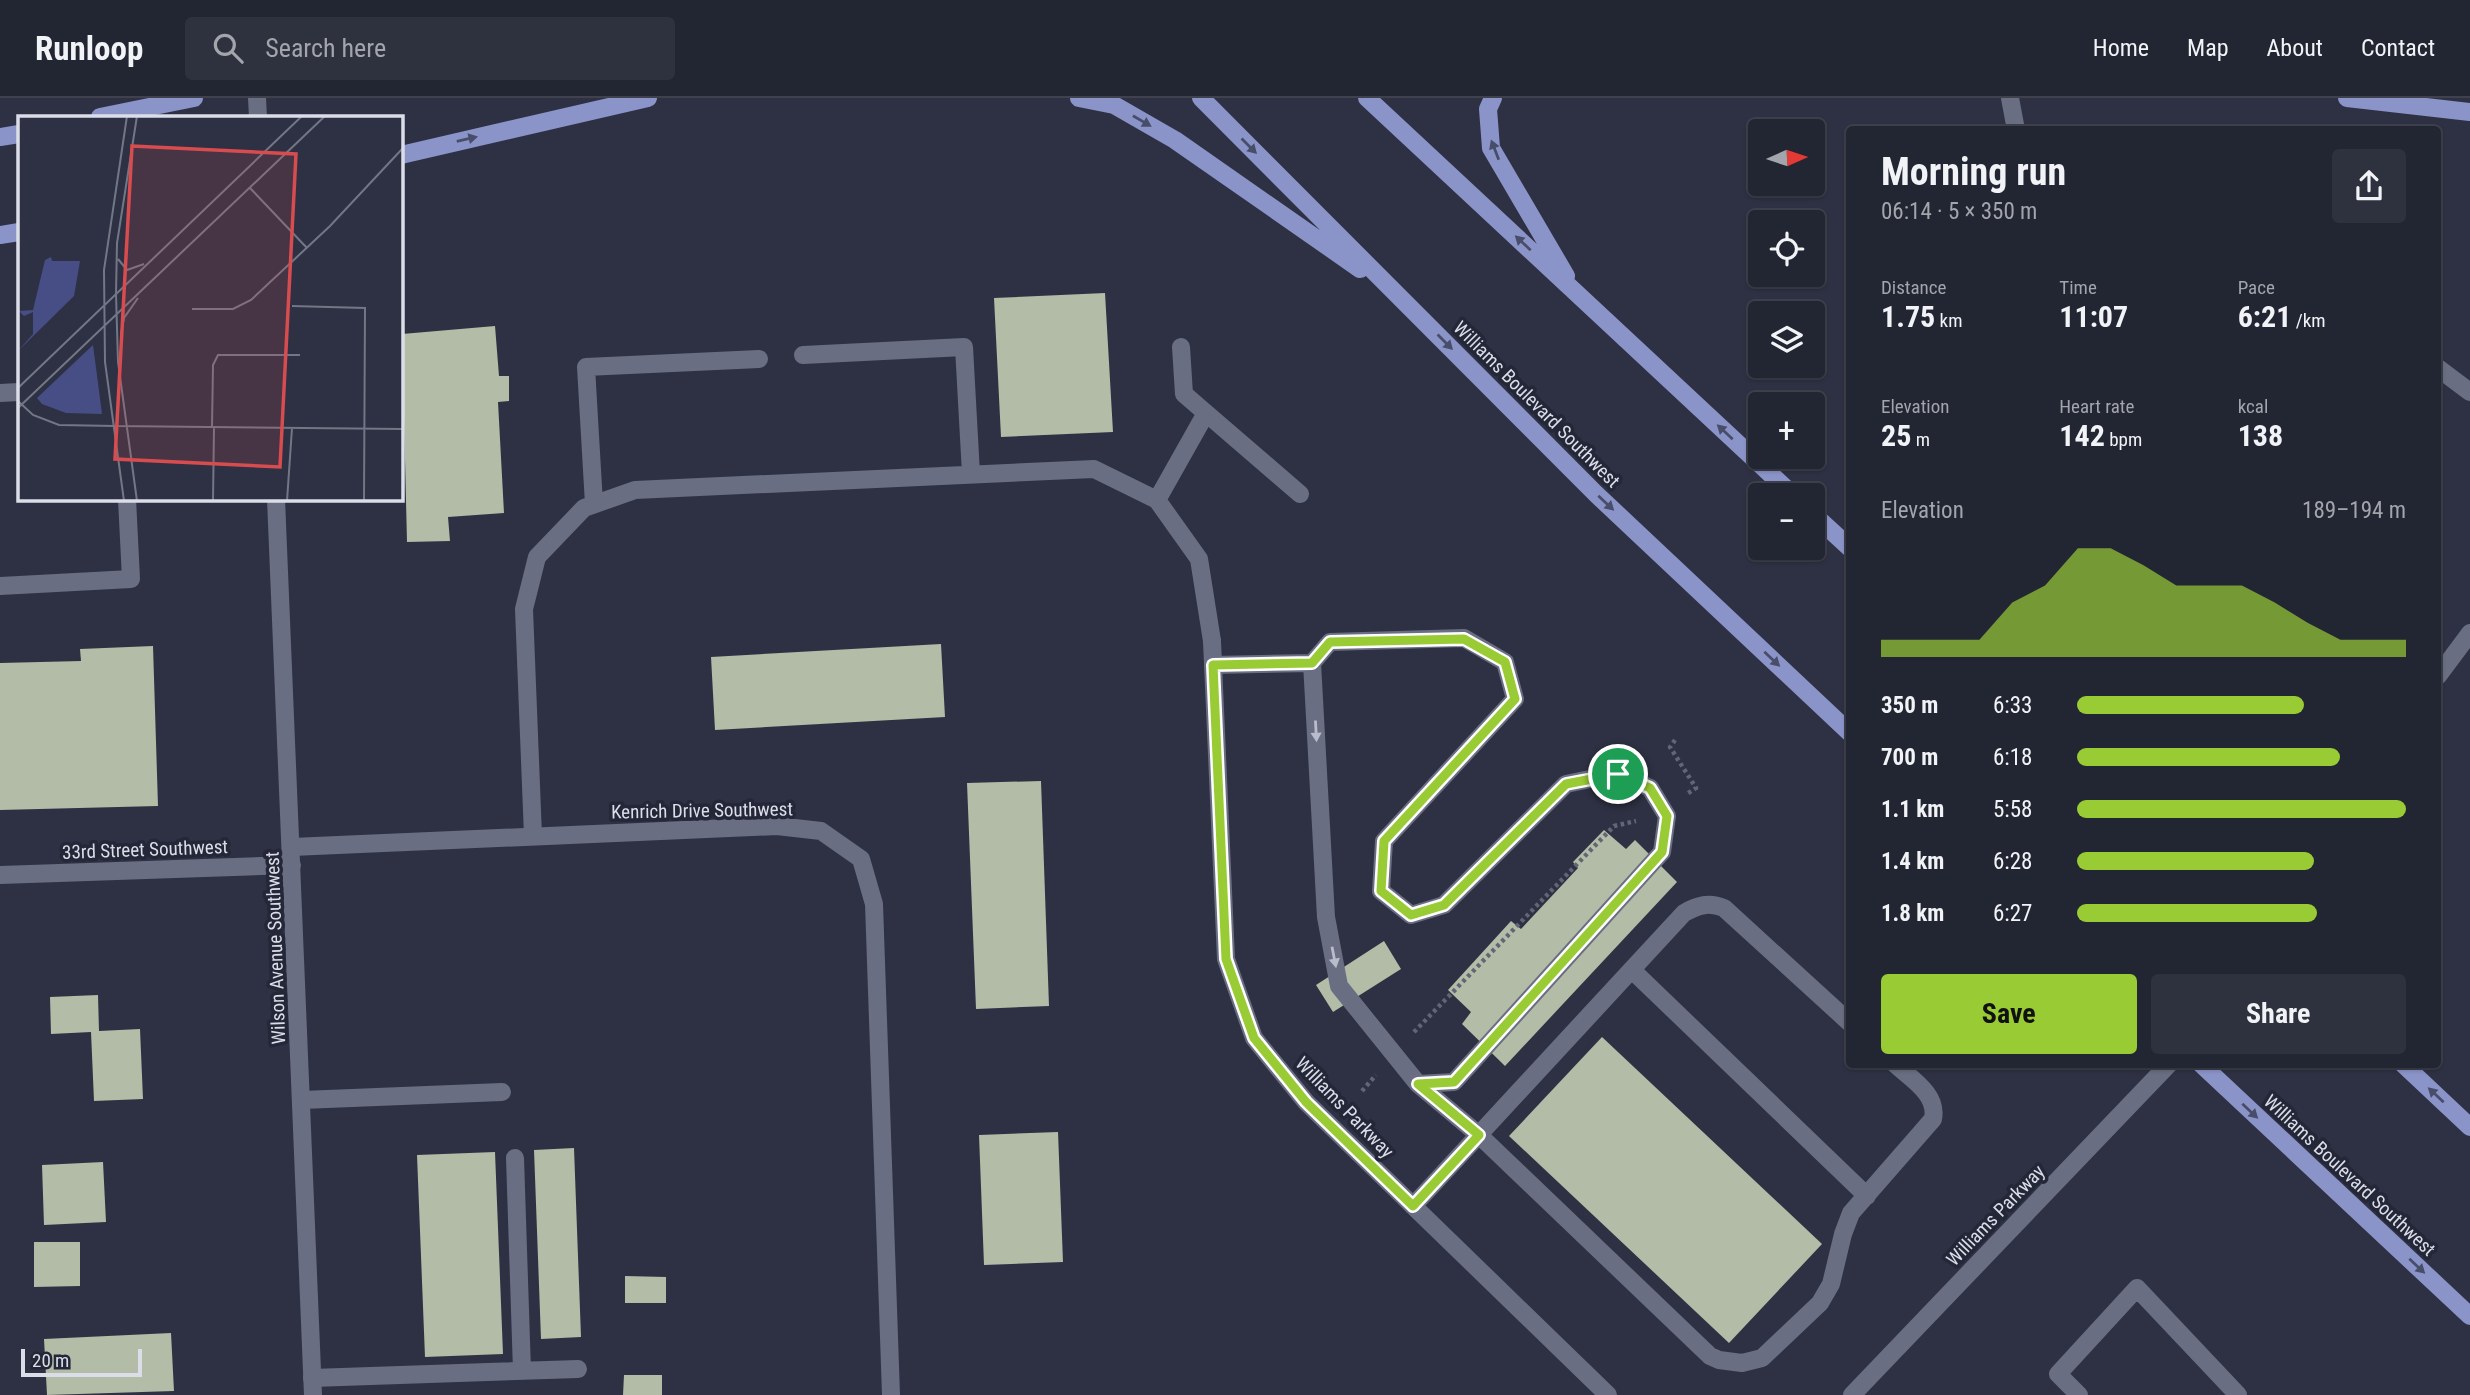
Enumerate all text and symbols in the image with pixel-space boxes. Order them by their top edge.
search box [185,17,675,80]
text: Runloop [35,29,143,68]
icon: search [209,29,247,67]
text: Search here [265,33,386,63]
text: Home [2093,34,2149,62]
text: Map [2187,34,2229,62]
text: About [2267,34,2323,62]
text: Contact [2361,34,2435,62]
one-way arrow [1132,115,1151,127]
inset map [18,116,402,500]
north arrow [1748,119,1825,196]
map controls [1748,119,1825,560]
one-way arrow [456,133,478,144]
one-way arrow [1240,138,1257,154]
one-way arrow [1489,139,1500,160]
button: share [2332,149,2406,223]
text: Morning run [1881,150,2066,194]
text: 06:14 · 5 × 350 m [1881,198,2037,225]
button: locate [1748,210,1825,287]
one-way arrow [1515,236,1532,252]
text: Distance [1881,276,1946,299]
text: Time [2059,276,2097,299]
text: Pace [2238,276,2275,299]
text: 1.75 [1881,299,1935,334]
text: 11:07 [2059,299,2128,334]
text: 6:21 [2238,299,2291,334]
button: layers [1748,301,1825,378]
text: km [1935,309,1962,332]
text: /km [2291,309,2326,332]
street label: Williams Boulevard Southwest [1449,316,1625,492]
one-way arrow [1437,334,1454,351]
button: + [1748,392,1825,469]
text: Elevation [1881,395,1949,418]
text: Heart rate [2059,395,2134,418]
text: kcal [2238,395,2268,418]
text: 25 [1881,418,1911,453]
text: 142 [2059,418,2105,453]
text: 138 [2238,418,2283,453]
one-way arrow [1716,424,1734,440]
text: m [1911,428,1930,451]
text: bpm [2105,428,2142,451]
button: − [1748,483,1825,560]
one-way arrow [1597,495,1615,511]
text: Elevation [1881,497,1964,524]
text: 189–194 m [2302,497,2406,524]
one-way arrow [1763,651,1780,667]
text: 350 m [1881,692,1938,719]
text: 6:33 [1993,692,2032,719]
one-way arrow [1311,720,1322,742]
pin [1588,744,1648,804]
text: 700 m [1881,744,1938,771]
text: 6:18 [1993,744,2032,771]
icon: arrive [1599,755,1637,793]
text: 1.1 km [1881,796,1944,823]
text: 5:58 [1993,796,2032,823]
street label: Kenrich Drive Southwest [611,797,793,824]
street label: 33rd Street Southwest [62,835,228,864]
text: 1.4 km [1881,848,1944,875]
text: 6:28 [1993,848,2032,875]
street label: Wilson Avenue Southwest [261,851,290,1045]
text: 1.8 km [1881,900,1944,927]
text: 6:27 [1993,900,2032,927]
one-way arrow [1328,946,1339,968]
button: Save [1881,974,2137,1054]
button: Share [2151,974,2406,1054]
street label: Williams Parkway [1291,1052,1399,1163]
one-way arrow [2428,1088,2445,1104]
street label: Williams Boulevard Southwest [2259,1090,2440,1261]
one-way arrow [2242,1102,2259,1119]
street label: Williams Parkway [1941,1160,2049,1271]
one-way arrow [2408,1258,2426,1274]
scale bar [21,1346,142,1378]
text: 20 m [32,1349,69,1372]

